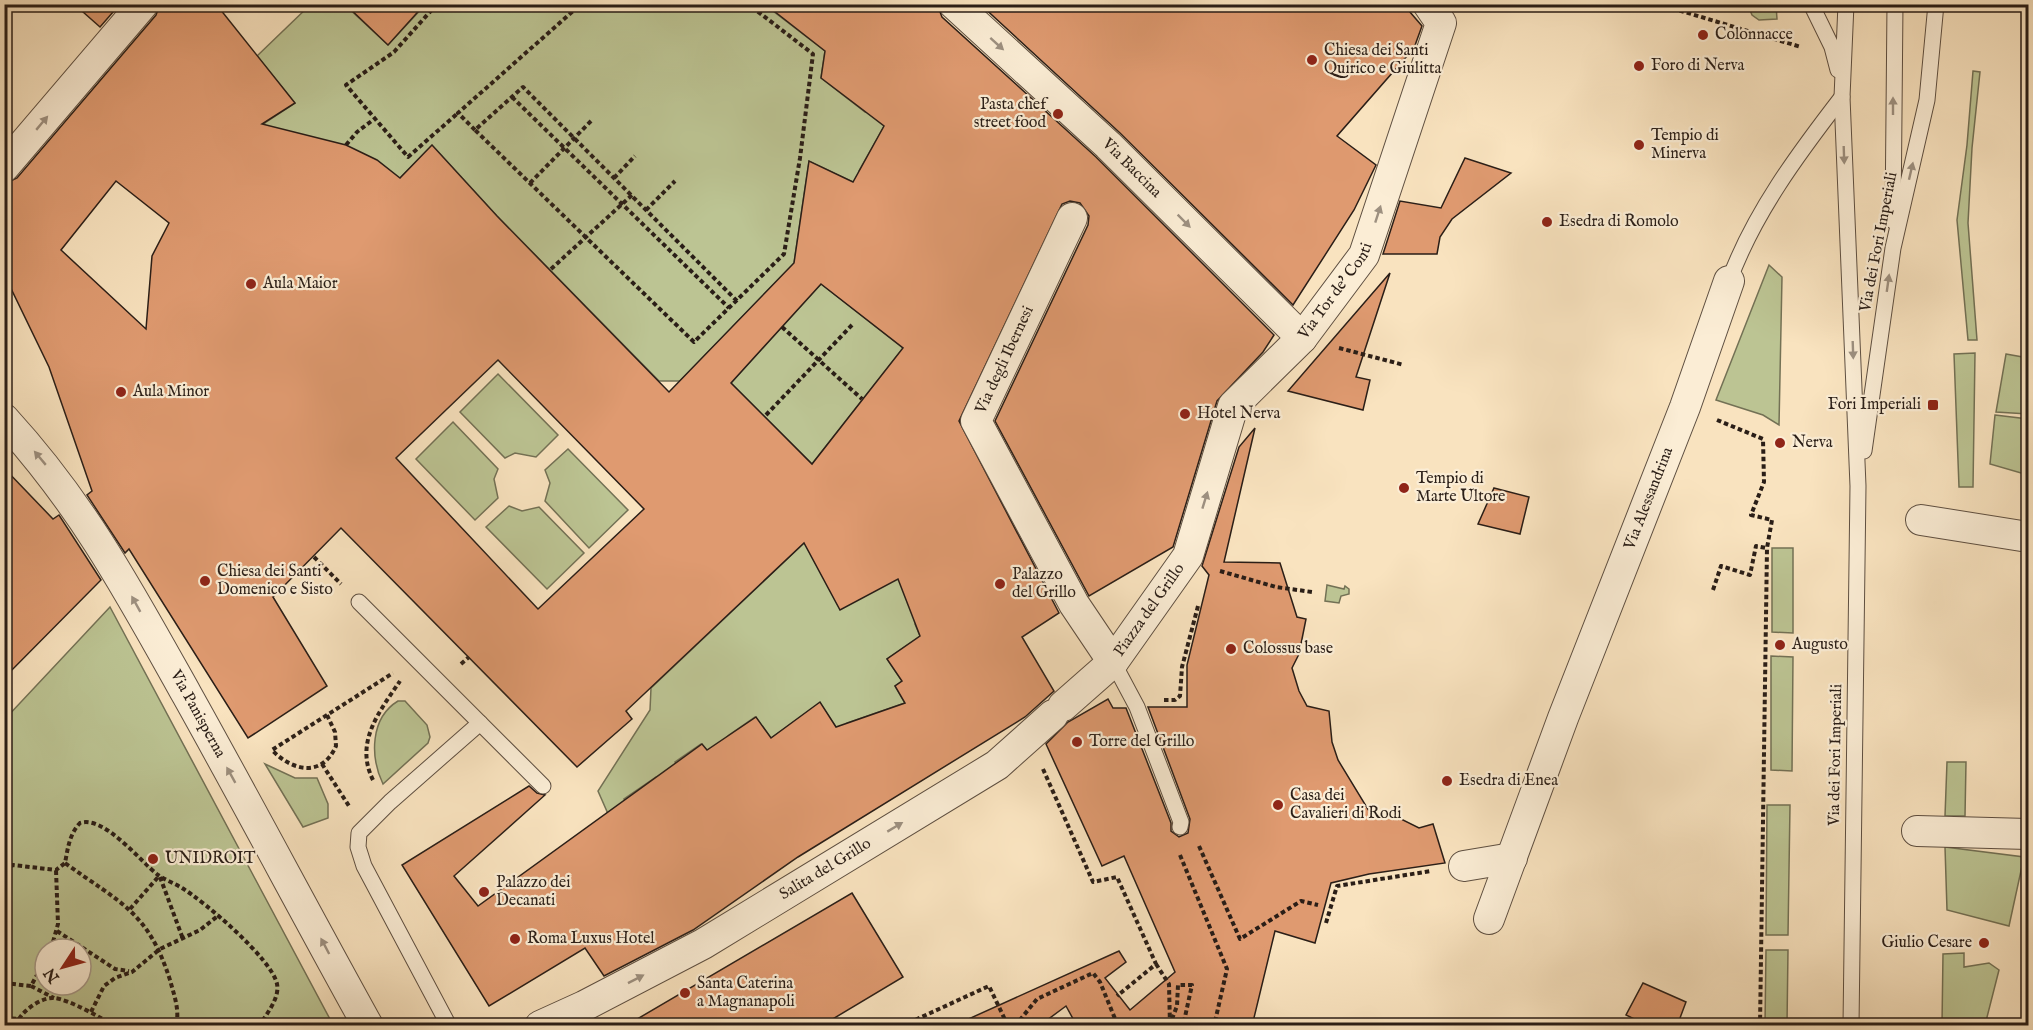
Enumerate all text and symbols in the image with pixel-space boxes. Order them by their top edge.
place label: Colonnacce [1715,25,1793,45]
marker: Colonnacce [1696,28,1710,42]
one-way arrow [989,37,1004,50]
place label: Chiesa dei Santi Quirico e Giulitta [1324,41,1441,79]
marker: Chiesa dei Santi Quirico e Giulitta [1305,53,1319,67]
place label: Foro di Nerva [1651,56,1745,76]
marker: Foro di Nerva [1632,59,1646,73]
place label: Pasta chef street food [974,95,1049,133]
one-way arrow [1888,96,1898,115]
marker: Pasta chef street food [1051,107,1065,121]
one-way arrow [36,115,49,131]
place label: Tempio di Minerva [1651,126,1719,164]
street label: Via Baccina [1097,134,1166,202]
marker: Tempio di Minerva [1632,138,1646,152]
one-way arrow [1840,146,1849,165]
one-way arrow [1907,161,1916,180]
street label: Via dei Fori Imperiali [1855,170,1902,315]
one-way arrow [1373,205,1383,223]
place label: Esedra di Romolo [1559,212,1679,232]
one-way arrow [1177,214,1191,228]
marker: Esedra di Romolo [1540,215,1554,229]
street label: Via Tor de' Conti [1294,240,1377,344]
one-way arrow [1884,273,1893,292]
place label: Aula Maior [262,274,338,294]
marker: Aula Maior [244,277,258,291]
street label: Via degli Ibernesi [971,303,1039,418]
one-way arrow [1848,340,1857,359]
place label: Aula Minor [132,382,209,402]
marker: Aula Minor [114,385,128,399]
place label: Fori Imperiali [1828,395,1921,415]
marker: Fori Imperiali [1926,398,1940,412]
place label: Hotel Nerva [1197,404,1281,424]
marker: Hotel Nerva [1178,407,1192,421]
place label: Nerva [1792,433,1833,453]
marker: Nerva [1773,436,1787,450]
street label: Via Alessandrina [1620,444,1678,554]
one-way arrow [33,450,46,466]
place label: Tempio di Marte Ultore [1416,469,1505,507]
marker: Tempio di Marte Ultore [1397,481,1411,495]
one-way arrow [1201,491,1210,509]
street label: Piazza del Grillo [1110,559,1190,661]
place label: Chiesa dei Santi Domenico e Sisto [217,562,333,600]
place label: Palazzo del Grillo [1012,565,1076,603]
marker: Chiesa dei Santi Domenico e Sisto [198,574,212,588]
marker: Palazzo del Grillo [993,577,1007,591]
one-way arrow [131,596,142,612]
place label: Augusto [1791,635,1848,655]
marker: Augusto [1773,638,1787,652]
place label: Colossus base [1243,639,1333,659]
marker: Colossus base [1224,642,1238,656]
street label: Via Panisperna [165,666,230,762]
street label: Via dei Fori Imperiali [1825,684,1847,827]
place label: Torre del Grillo [1089,732,1195,752]
marker: Torre del Grillo [1070,735,1084,749]
one-way arrow [226,766,236,783]
place label: Esedra di Enea [1459,771,1558,791]
marker: Esedra di Enea [1440,774,1454,788]
place label: Casa dei Cavalieri di Rodi [1290,786,1402,824]
marker: Casa dei Cavalieri di Rodi [1271,798,1285,812]
one-way arrow [887,822,903,833]
street label: Salita del Grillo [776,834,875,905]
place label: UNIDROIT [165,849,256,869]
marker: UNIDROIT [146,852,160,866]
place label: Palazzo dei Decanati [496,873,570,911]
marker: Palazzo dei Decanati [477,885,491,899]
place label: Roma Luxus Hotel [527,929,655,949]
marker: Roma Luxus Hotel [508,932,522,946]
place label: Giulio Cesare [1882,933,1972,953]
marker: Giulio Cesare [1977,936,1991,950]
north arrow [33,937,93,997]
one-way arrow [320,937,330,954]
text: N [40,963,65,987]
one-way arrow [628,974,645,984]
place label: Santa Caterina a Magnanapoli [697,974,795,1012]
marker: Santa Caterina a Magnanapoli [678,986,692,1000]

